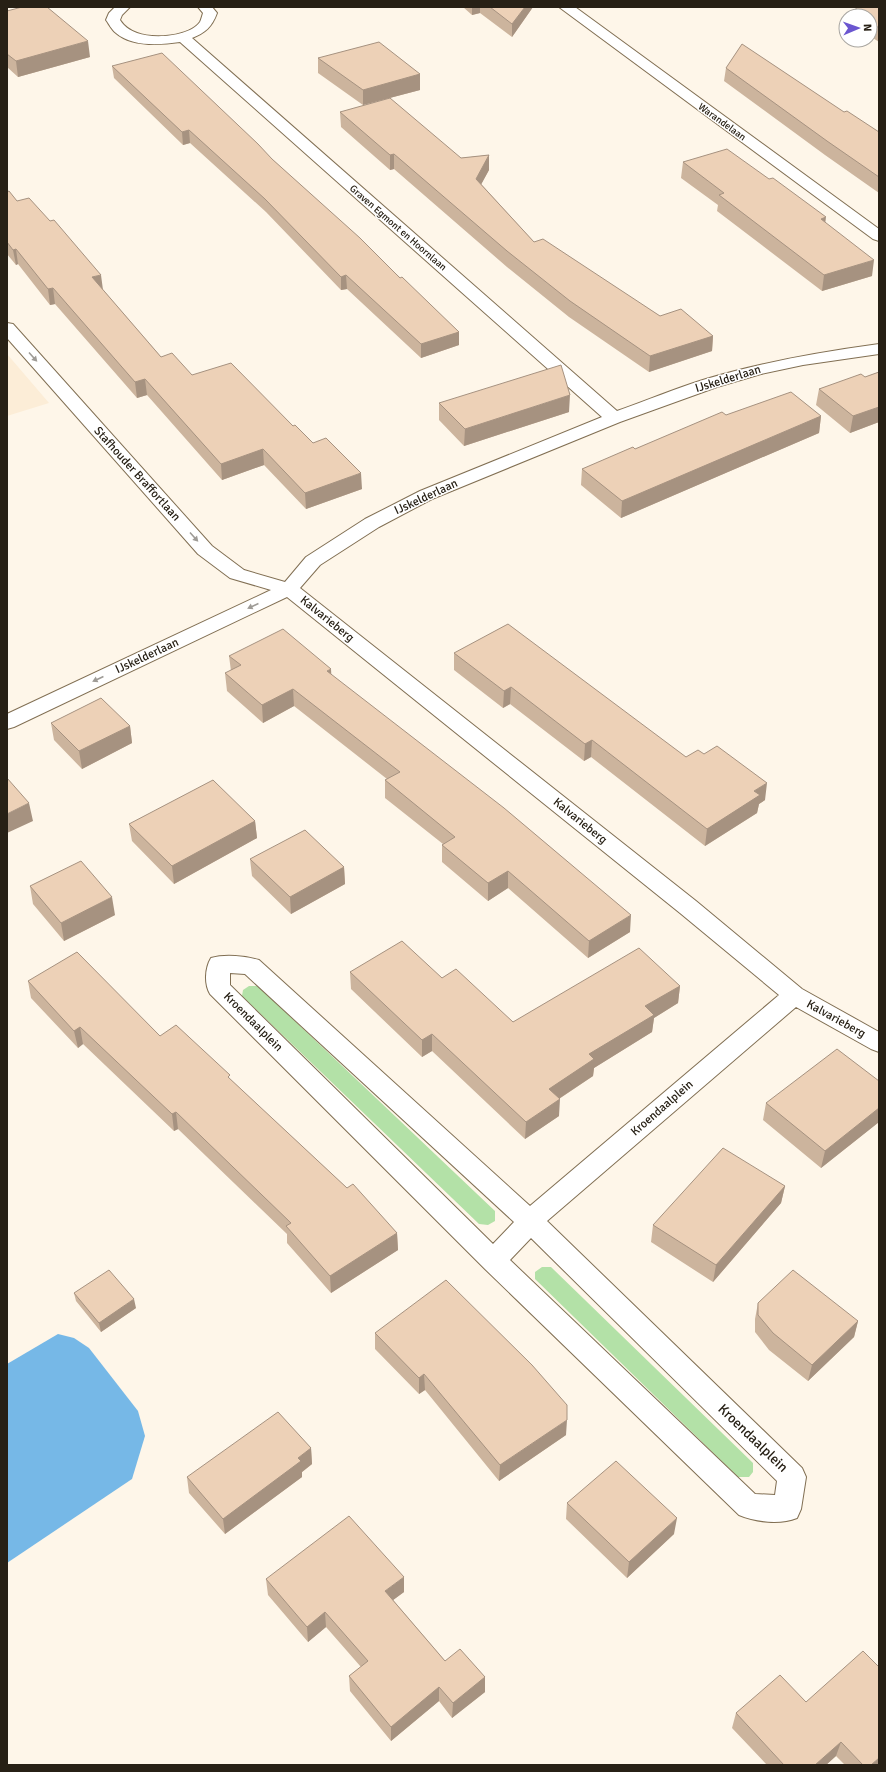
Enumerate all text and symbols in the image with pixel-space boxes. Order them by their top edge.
north arrow [838,8,878,48]
text: N [861,24,874,32]
street label: Warandelaan [696,101,748,143]
street label: Graven Egmont en Hoornlaan [347,183,449,273]
one-way arrow [28,352,38,362]
street label: IJskelderlaan [693,362,763,396]
street label: Stafhouder Braffortlaan [91,424,183,524]
street label: IJskelderlaan [392,476,460,518]
one-way arrow [189,533,198,542]
street label: Kalvarieberg [297,593,357,645]
one-way arrow [248,603,259,609]
street label: IJskelderlaan [113,635,181,677]
one-way arrow [92,676,103,682]
street label: Kalvarieberg [550,795,610,847]
street label: Kroendaalplein [220,989,286,1055]
street label: Kalvarieberg [804,997,868,1041]
street label: Kroendaalplein [628,1077,696,1139]
street label: Kroendaalplein [714,1400,792,1476]

